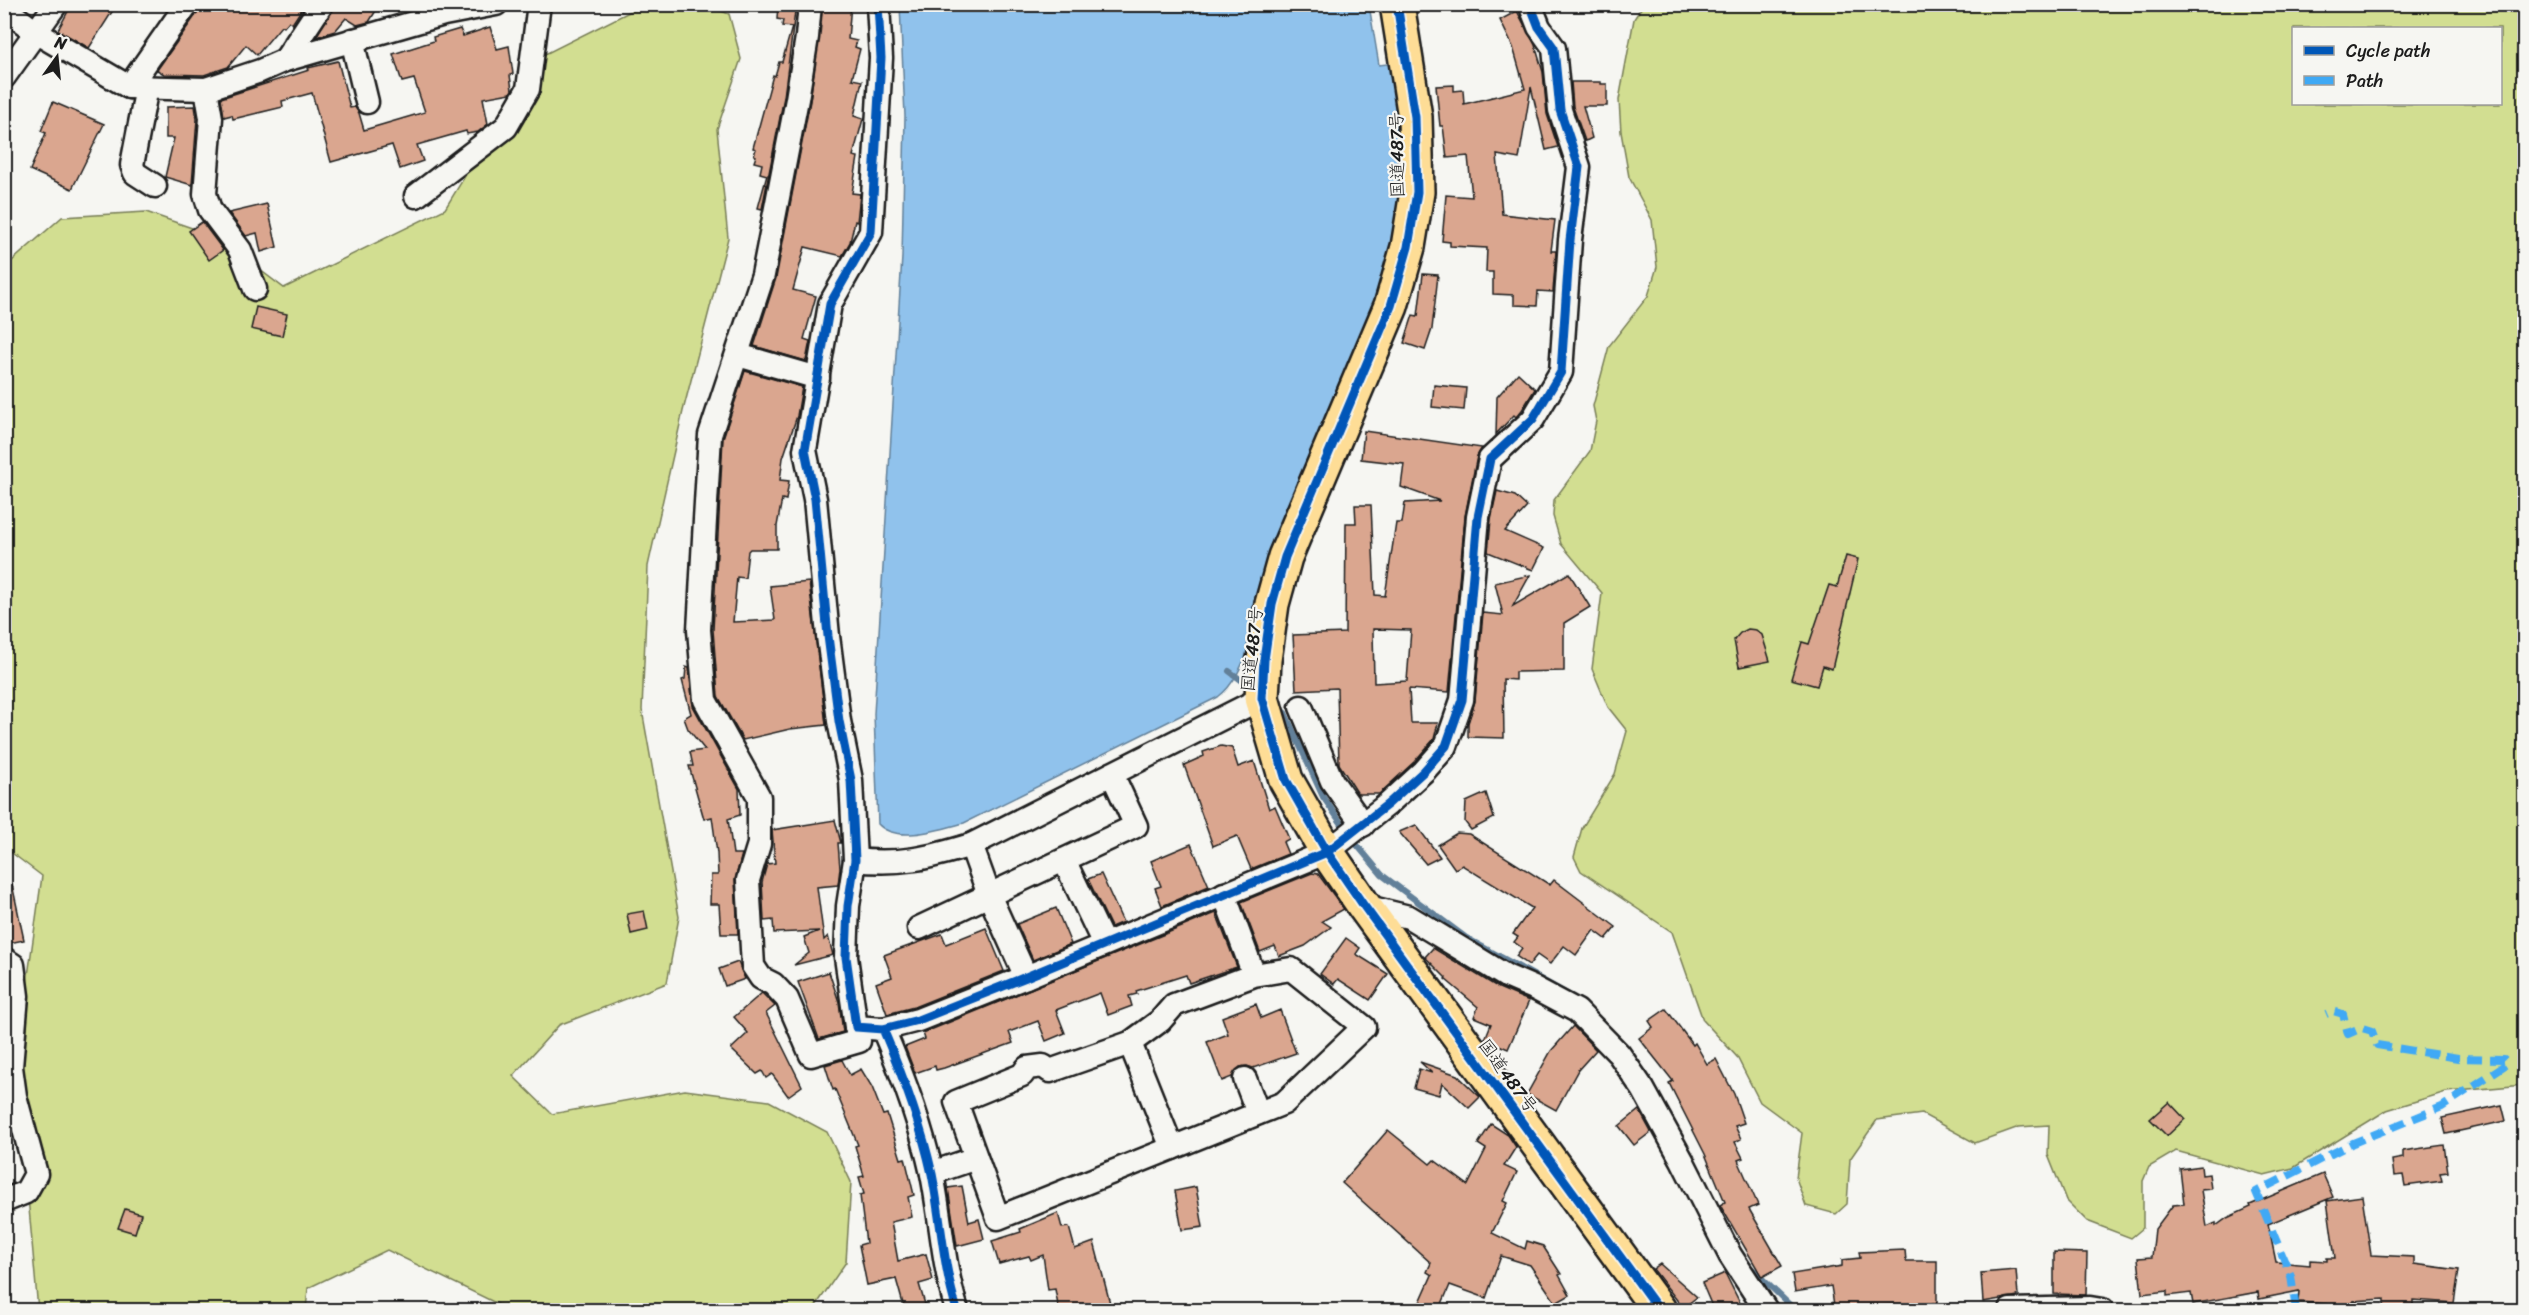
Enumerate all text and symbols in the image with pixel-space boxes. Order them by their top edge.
north arrow [27,27,87,87]
text: N [51,27,71,59]
legend [2292,27,2502,105]
text: Cycle path [2346,35,2430,67]
text: Path [2346,65,2383,97]
street label: 国道487号 [1380,112,1414,198]
street label: 国道487号 [1232,604,1272,694]
street label: 国道487号 [1470,1032,1546,1120]

